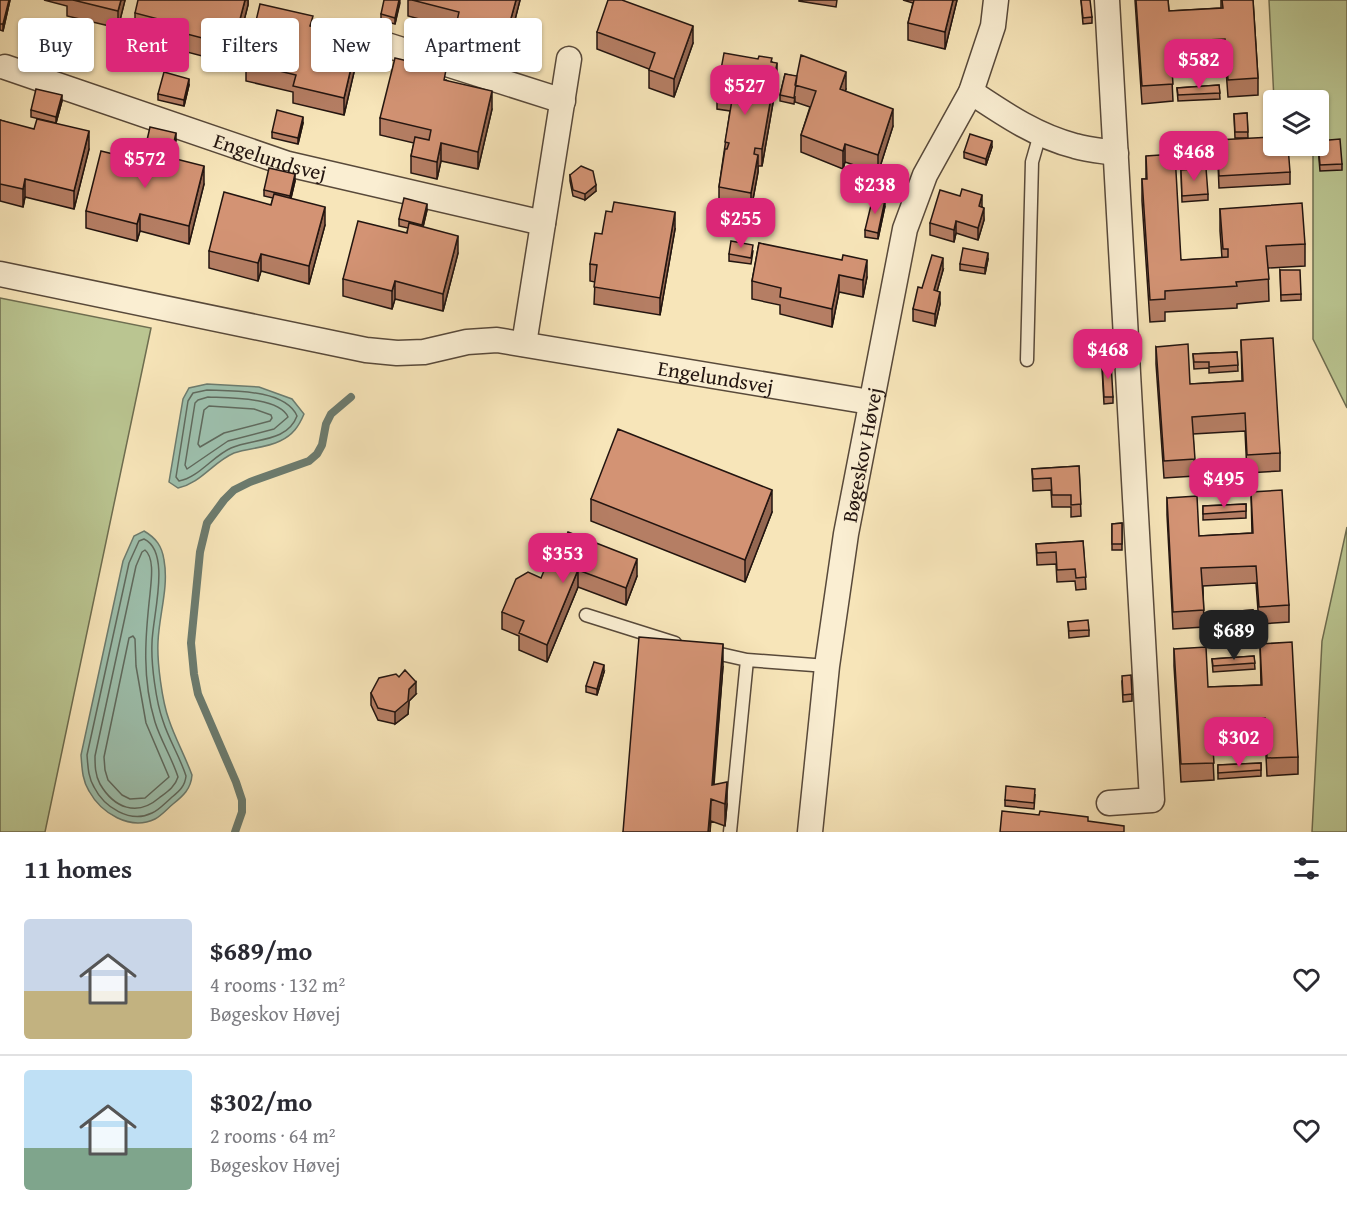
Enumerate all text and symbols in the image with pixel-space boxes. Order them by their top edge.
chip: Buy [18,18,94,72]
chip: Rent [106,18,189,72]
chip: Filters [201,18,299,72]
chip: New [311,18,392,72]
chip: Apartment [404,18,542,72]
pin: $582 [1163,39,1235,90]
text: $582 [1178,44,1220,73]
pin: $527 [709,65,781,116]
text: $527 [724,70,766,99]
map controls [1263,90,1329,156]
button: layers [1263,90,1329,156]
street label: Engelundsvej [210,124,330,188]
pin: $468 [1158,131,1230,182]
text: $468 [1173,136,1215,165]
pin: $572 [109,138,181,189]
text: $572 [124,143,166,172]
pin: $238 [839,164,911,215]
text: $238 [854,169,896,198]
pin: $255 [705,198,777,249]
text: $255 [720,203,762,232]
pin: $468 [1072,329,1144,380]
text: $468 [1087,334,1129,363]
street label: Engelundsvej [656,352,776,401]
street label: Bøgeskov Høvej [833,384,890,525]
pin: $495 [1188,458,1260,509]
text: $495 [1203,463,1245,492]
pin: $353 [527,533,599,584]
text: $353 [542,538,584,567]
pin: $689 [1198,610,1270,661]
text: $689 [1213,615,1255,644]
pin: $302 [1203,717,1275,768]
text: $302 [1218,722,1260,751]
text: 11 homes [24,849,132,888]
icon: filters [1290,852,1323,885]
text: $689/mo [210,931,312,970]
icon: home [72,943,144,1015]
icon: heart [1290,963,1323,996]
text: 4 rooms · 132 m² [210,970,345,999]
text: Bøgeskov Høvej [210,999,340,1028]
text: $302/mo [210,1082,312,1121]
icon: home [72,1094,144,1166]
icon: heart [1290,1114,1323,1147]
text: 2 rooms · 64 m² [210,1121,336,1150]
text: Bøgeskov Høvej [210,1150,340,1179]

